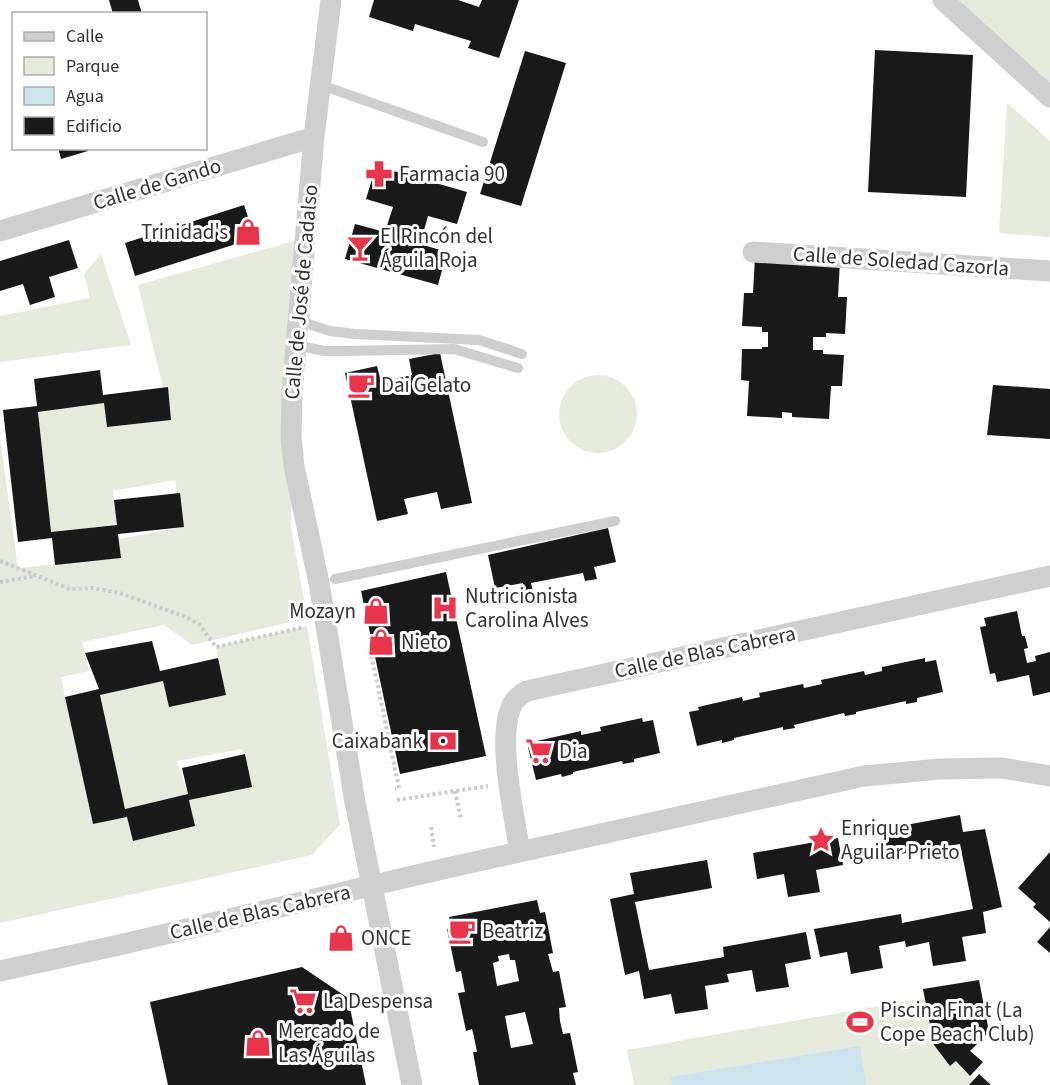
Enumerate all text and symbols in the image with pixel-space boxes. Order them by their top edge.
legend [12,12,207,150]
text: Calle [66,24,104,49]
text: Parque [66,54,119,79]
text: Agua [66,84,104,109]
text: Edificio [66,114,122,139]
street label: Calle de Gando [89,150,225,218]
pharmacy icon: Farmacia 90 [364,159,394,189]
place label: Farmacia 90 [399,159,505,189]
street label: Calle de José de Cadalso [277,183,325,401]
place label: Trinidad's [141,217,228,247]
shop icon: Trinidad's [233,217,263,247]
place label: El Rincón del Águila Roja [380,221,493,275]
bar icon: El Rincón del Águila Roja [345,233,375,263]
street label: Calle de Soledad Cazorla [792,238,1010,284]
cafe icon: Dai Gelato [346,370,376,400]
place label: Dai Gelato [381,370,471,400]
place label: Nutricionista Carolina Alves [465,581,589,635]
hospital icon: Nutricionista Carolina Alves [430,593,460,623]
place label: Mozayn [289,596,356,626]
shop icon: Mozayn [361,596,391,626]
street label: Calle de Blas Cabrera [612,618,798,686]
shop icon: Nieto [366,627,396,657]
place label: Nieto [401,627,448,657]
place label: Caixabank [332,726,424,756]
bank icon: Caixabank [428,726,458,756]
supermarket icon: Dia [524,736,554,766]
place label: Dia [559,736,588,766]
place label: Enrique Aguilar Prieto [841,813,960,867]
place icon: Enrique Aguilar Prieto [806,825,836,855]
street label: Calle de Blas Cabrera [167,877,353,947]
cafe icon: Beatriz [447,916,477,946]
place label: Beatriz [482,916,543,946]
shop icon: ONCE [326,923,356,953]
place label: ONCE [361,923,412,953]
supermarket icon: La Despensa [288,986,318,1016]
place label: La Despensa [323,986,433,1016]
place label: Piscina Finat (La Cope Beach Club) [880,995,1035,1049]
sports icon: Piscina Finat (La Cope Beach Club) [845,1007,875,1037]
place label: Mercado de Las Águilas [278,1016,380,1070]
shop icon: Mercado de Las Águilas [243,1028,273,1058]

